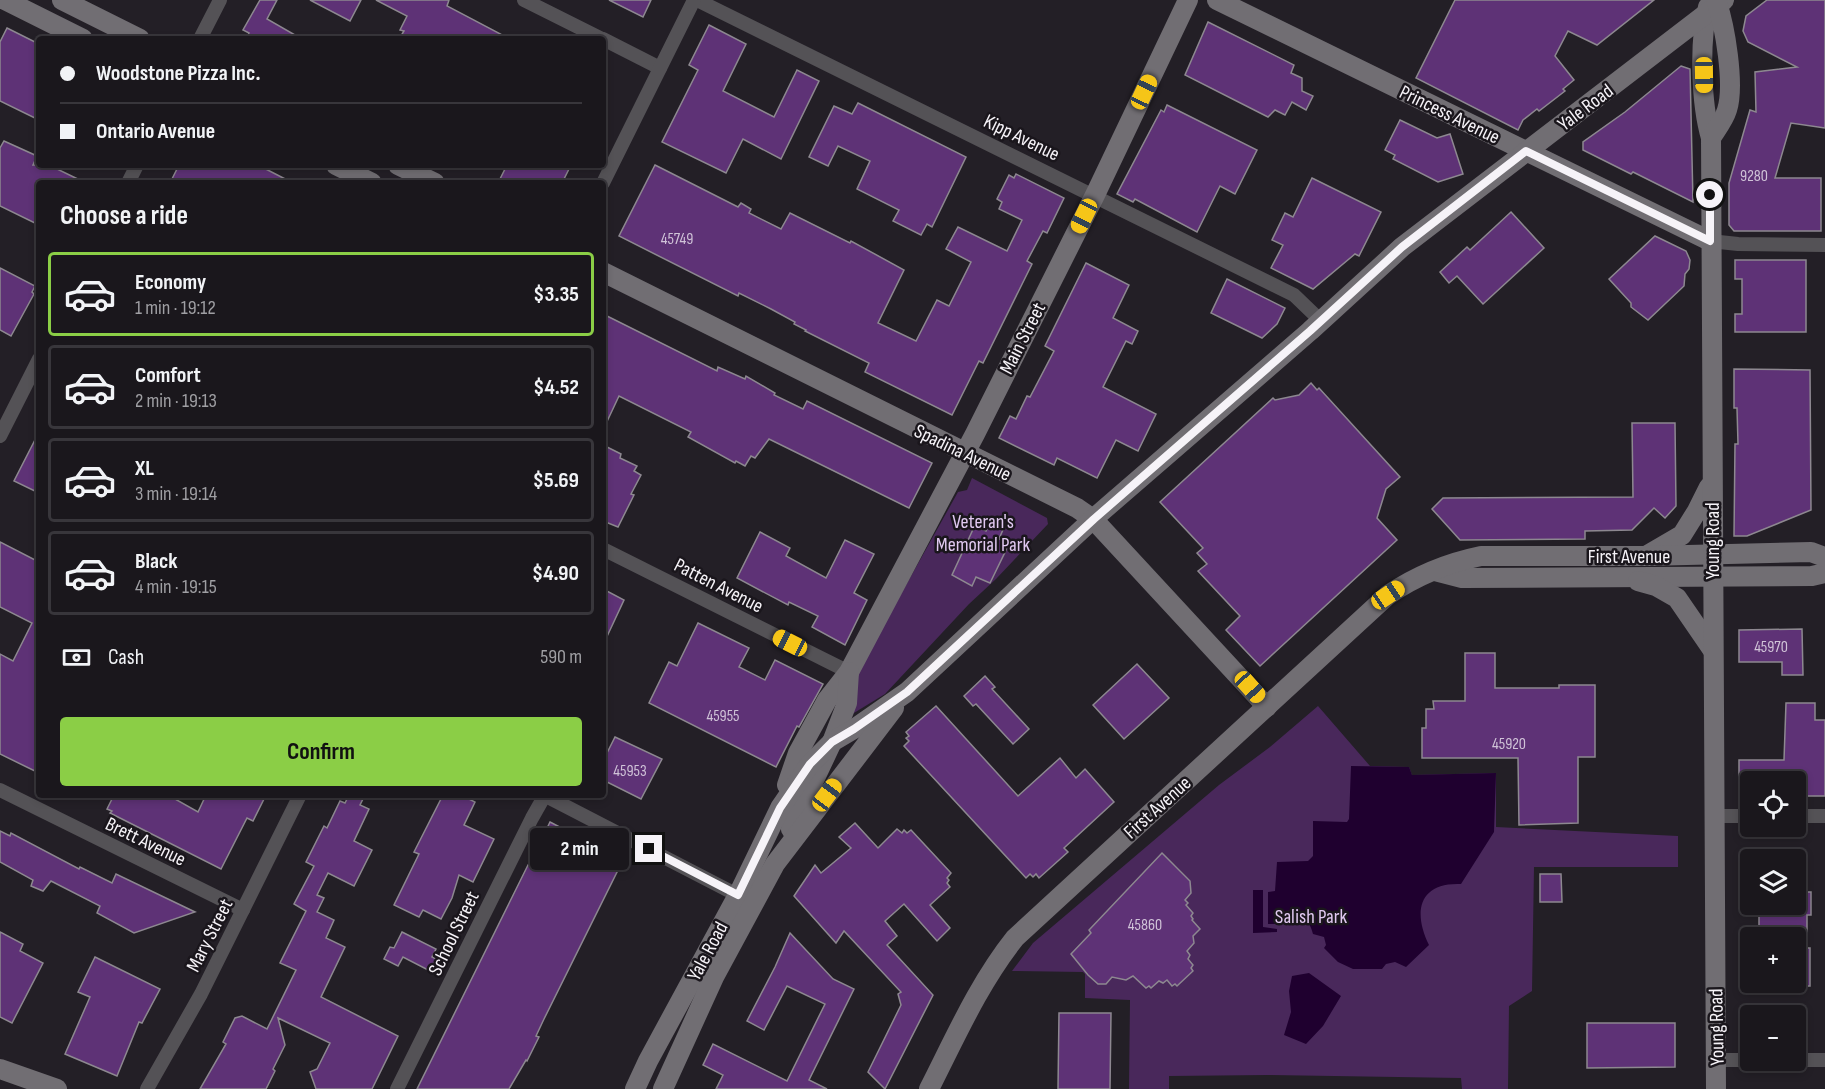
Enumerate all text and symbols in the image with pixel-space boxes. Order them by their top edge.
car [1695,57,1713,93]
text: Woodstone Pizza Inc. [96,60,261,87]
car [1128,72,1160,112]
street label: Yale Road [1553,79,1618,136]
street label: Princess Avenue [1395,80,1504,149]
street label: Kipp Avenue [980,109,1063,167]
text: Ontario Avenue [96,118,215,145]
house number: 9280 [1740,167,1768,186]
route start [1696,181,1723,208]
car [1068,196,1100,236]
text: Choose a ride [60,200,188,232]
house number: 45749 [661,230,693,249]
icon: car [63,267,117,321]
text: Economy [135,269,206,296]
text: $3.35 [533,281,579,308]
text: 1 min · 19:12 [135,296,216,320]
street label: Main Street [995,299,1051,378]
icon: car [63,360,117,414]
text: Comfort [135,362,201,389]
text: $4.52 [533,374,579,401]
text: 2 min · 19:13 [135,389,217,413]
street label: Spadina Avenue [910,419,1015,487]
icon: car [63,453,117,507]
text: XL [135,455,154,482]
text: $5.69 [533,467,579,494]
text: 3 min · 19:14 [135,482,217,506]
street label: Young Road [1701,502,1725,580]
park label: Veteran's Memorial Park [936,510,1031,557]
street label: First Avenue [1588,545,1670,569]
icon: car [63,546,117,600]
text: Black [135,548,177,575]
street label: Patten Avenue [670,553,767,619]
text: $4.90 [532,560,579,587]
text: 4 min · 19:15 [135,575,217,599]
car [1368,577,1408,613]
car [770,627,810,659]
house number: 45970 [1754,638,1788,657]
icon: cash [60,641,93,674]
text: Cash [108,644,144,671]
text: 590 m [540,645,582,669]
car [1231,668,1269,706]
house number: 45955 [706,707,740,726]
button: Confirm [60,717,582,786]
house number: 45920 [1492,735,1526,754]
house number: 45953 [613,762,647,781]
street label: First Avenue [1119,771,1196,844]
map controls [1740,771,1806,1071]
button: locate [1740,771,1806,837]
car [809,775,845,815]
street label: Brett Avenue [101,812,190,872]
callout: 2 min [529,828,628,870]
route end [635,835,662,862]
text: 2 min [560,837,599,861]
button: layers [1740,849,1806,915]
street label: School Street [423,887,485,980]
street label: Mary Street [181,895,238,976]
park label: Salish Park [1275,905,1348,929]
house number: 45860 [1128,916,1162,935]
street label: Yale Road [682,918,733,985]
button: + [1740,927,1806,993]
street label: Young Road [1704,988,1730,1066]
button: − [1740,1005,1806,1071]

